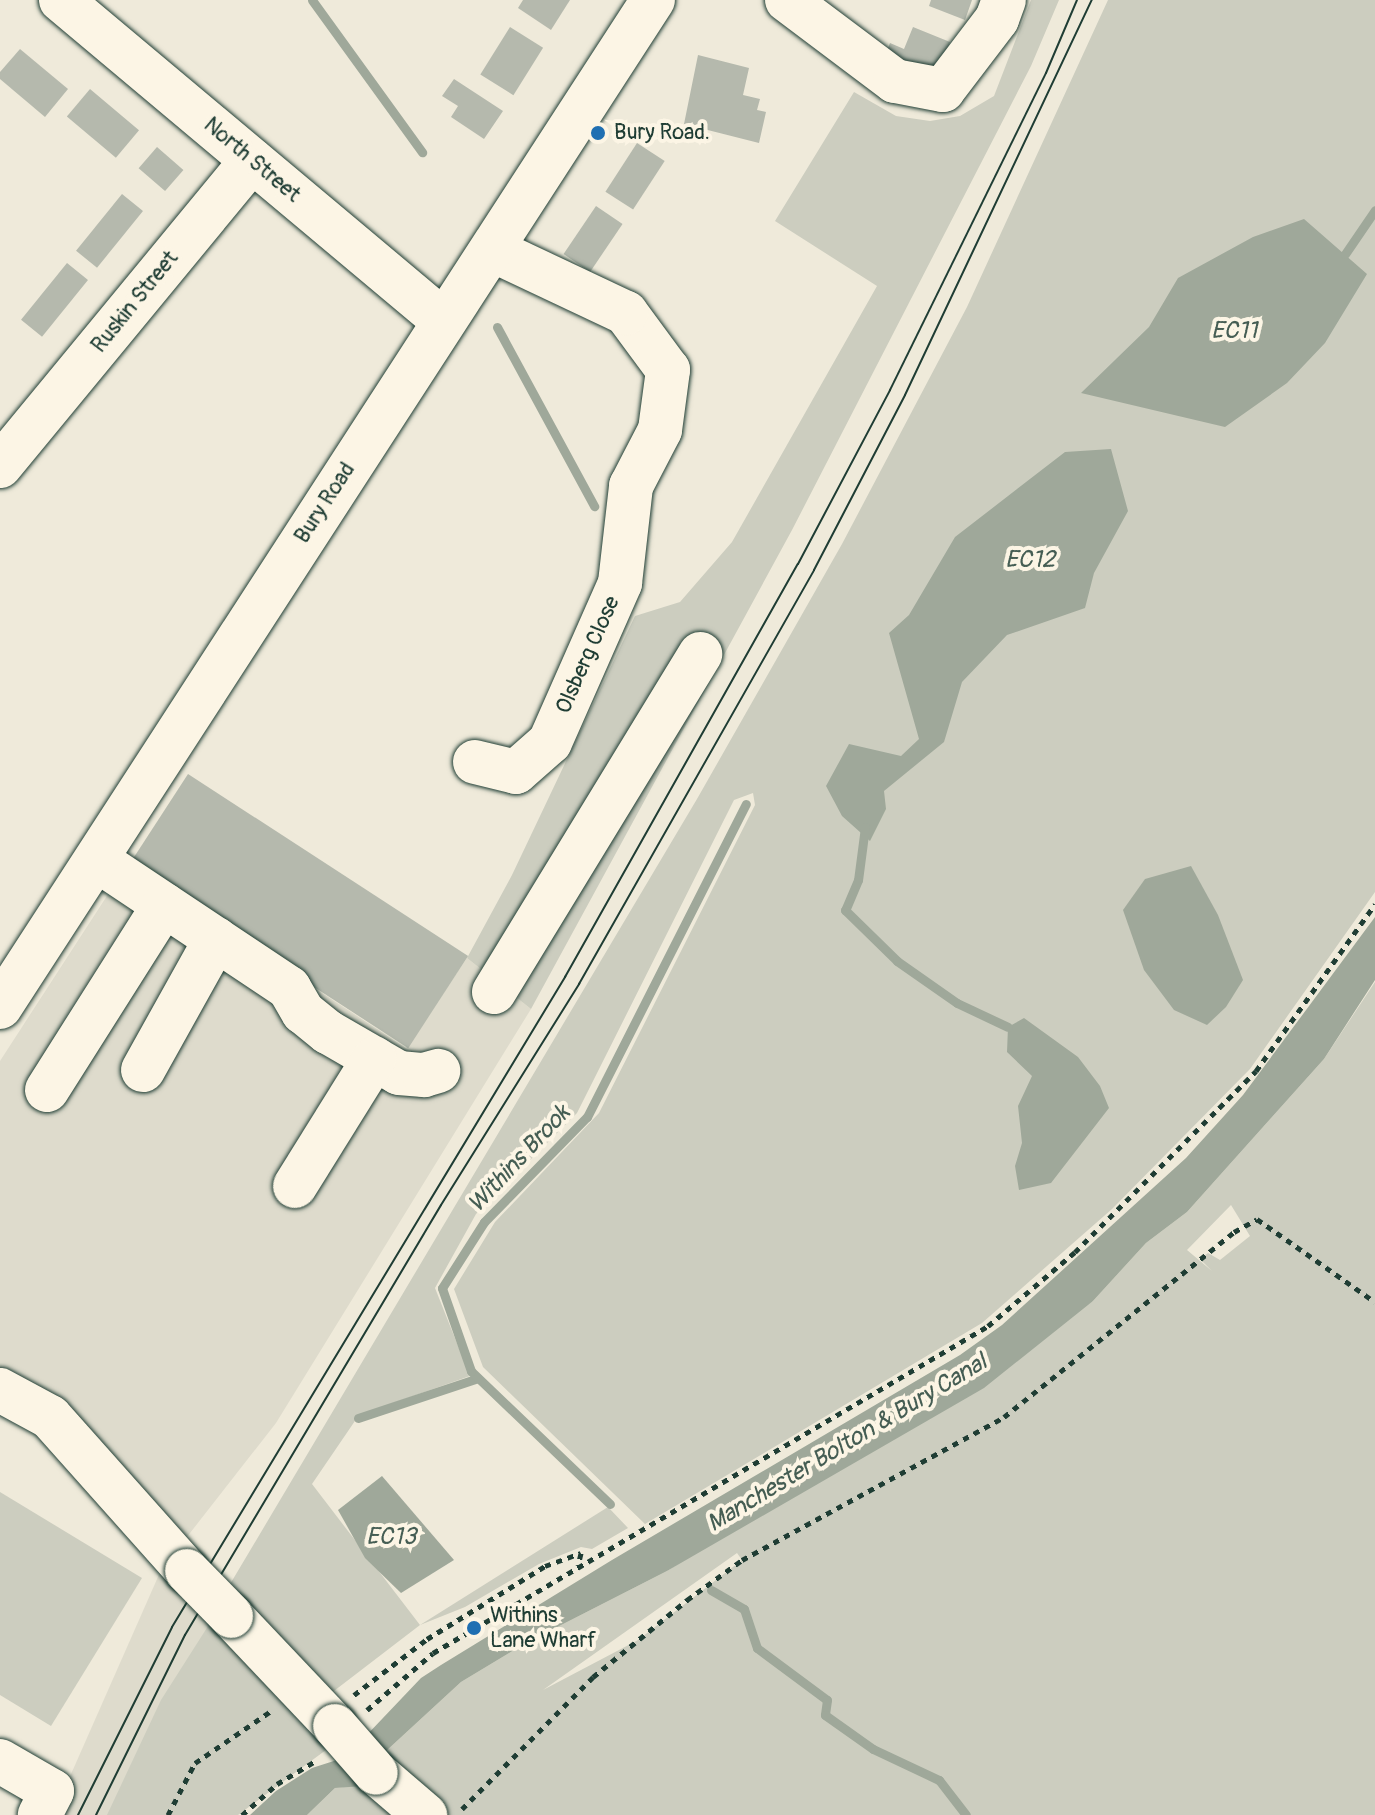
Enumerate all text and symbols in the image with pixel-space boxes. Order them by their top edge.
street label: North Street [198,112,306,208]
place label: Bury Road. [614,120,710,146]
marker: Bury Road. [589,124,607,142]
street label: Ruskin Street [86,246,184,358]
water label: EC11 [1211,317,1257,345]
street label: Bury Road [289,458,361,548]
water label: EC12 [1005,546,1055,574]
street label: Olsberg Close [550,592,626,718]
water label: Withins Brook [462,1099,576,1219]
water label: Manchester Bolton & Bury Canal [702,1348,992,1538]
water label: EC13 [366,1523,416,1551]
place label: Withins Lane Wharf [490,1602,596,1654]
marker: Withins Lane Wharf [465,1619,483,1637]

